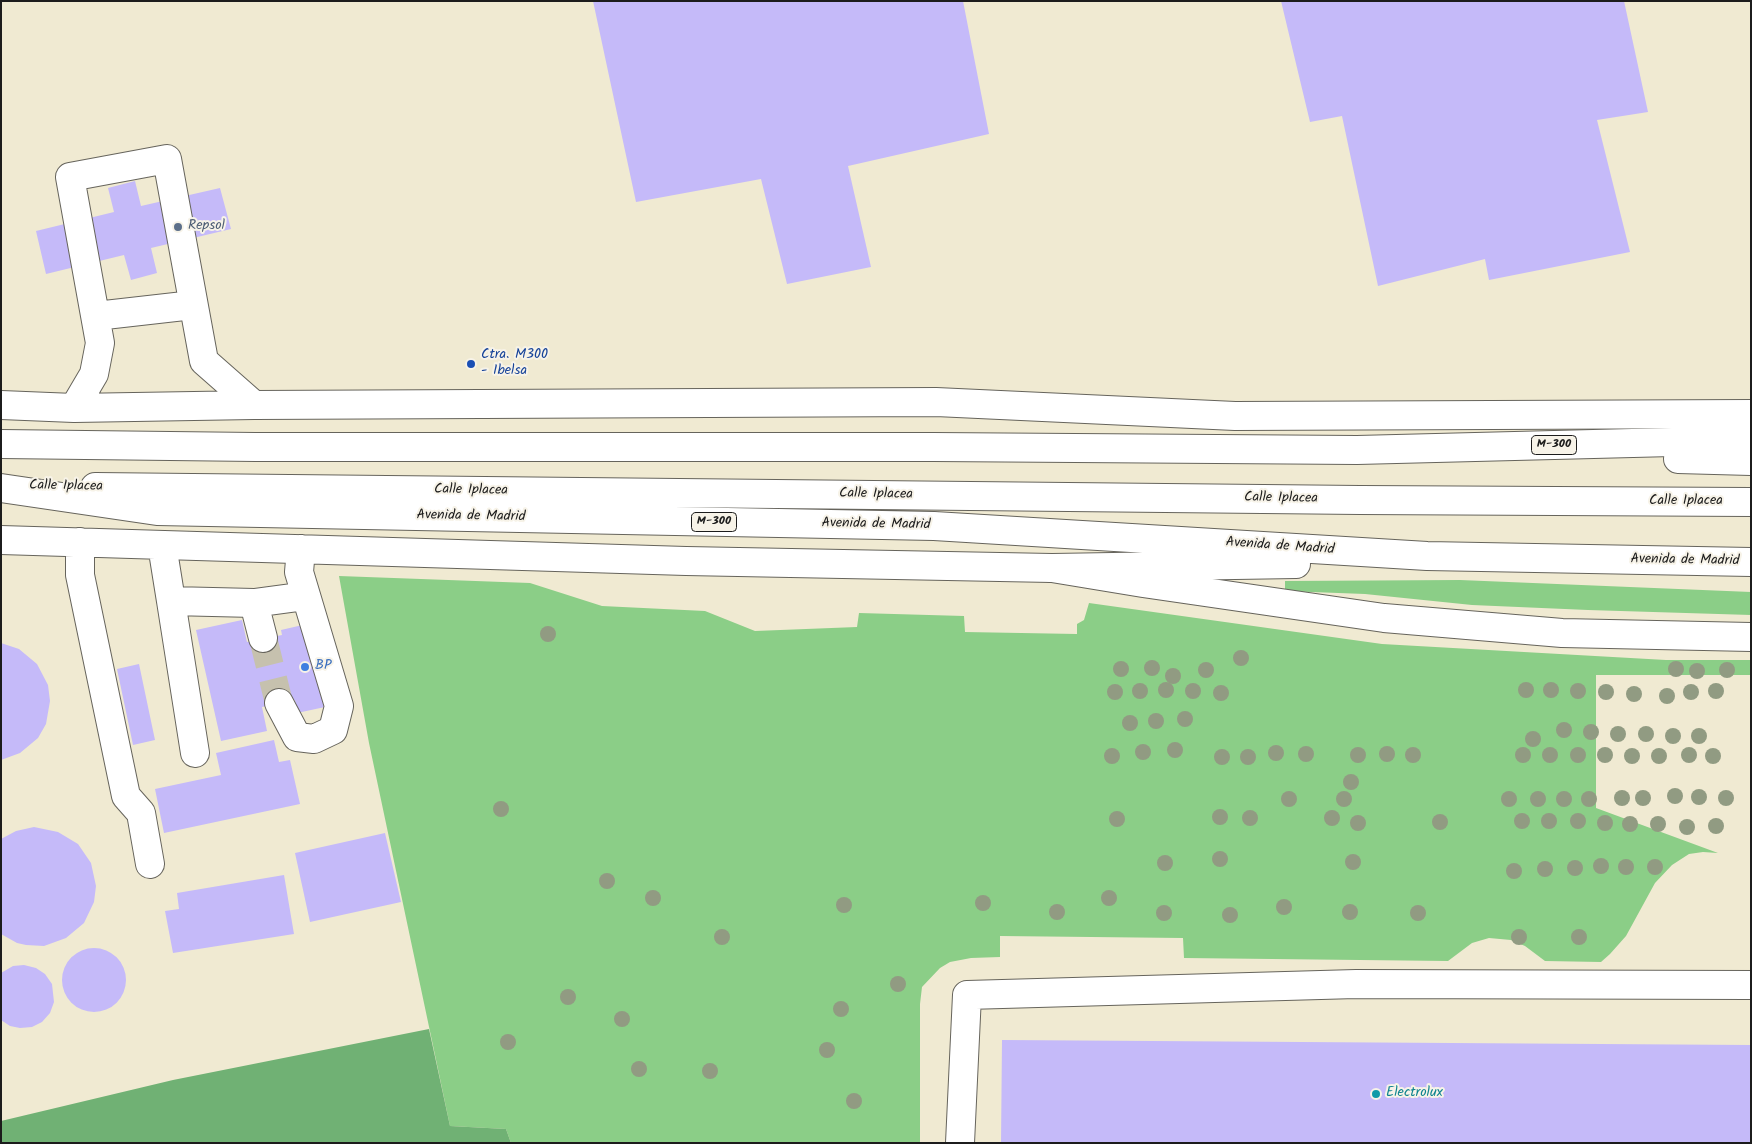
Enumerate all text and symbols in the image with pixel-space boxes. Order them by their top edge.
place label: Repsol [188,219,225,235]
marker: Repsol [172,221,184,233]
place label: Ctra. M300 - Ibelsa [481,348,548,381]
marker: Ctra. M300 - Ibelsa [465,358,477,370]
road number: M-300 [1532,436,1576,454]
street label: Calle Iplacea [29,478,103,496]
street label: Calle Iplacea [434,482,508,500]
street label: Calle Iplacea [839,486,913,504]
street label: Calle Iplacea [1244,490,1318,508]
street label: Calle Iplacea [1649,494,1723,510]
street label: Avenida de Madrid [416,508,526,526]
road number: M-300 [692,512,736,532]
street label: Avenida de Madrid [821,516,931,534]
street label: Avenida de Madrid [1225,535,1335,559]
street label: Avenida de Madrid [1630,552,1740,570]
place label: BP [315,659,332,675]
marker: BP [299,661,311,673]
place label: Electrolux [1386,1086,1443,1102]
marker: Electrolux [1370,1088,1382,1100]

